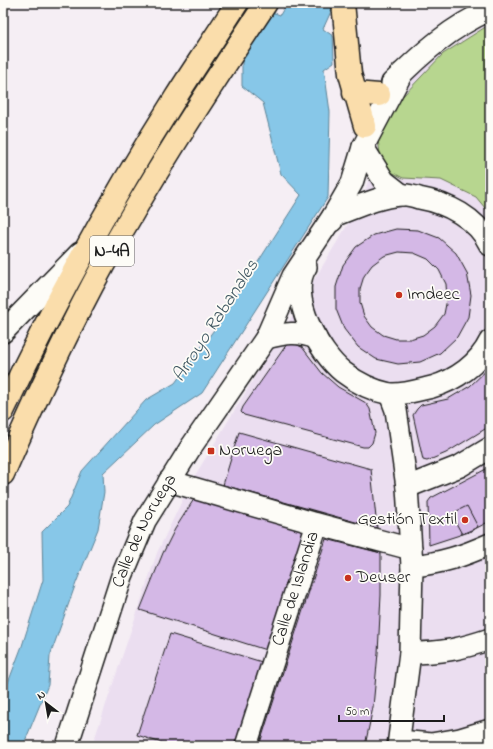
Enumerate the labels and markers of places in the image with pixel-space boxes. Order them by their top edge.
place label: Imdeec [407,282,459,308]
marker: Imdeec [394,290,404,300]
place label: Noruega [219,438,282,465]
marker: Noruega [206,446,216,456]
place label: Gestión Textil [358,507,457,533]
marker: Gestión Textil [460,515,470,525]
place label: Deuser [355,565,411,591]
marker: Deuser [343,573,353,583]

